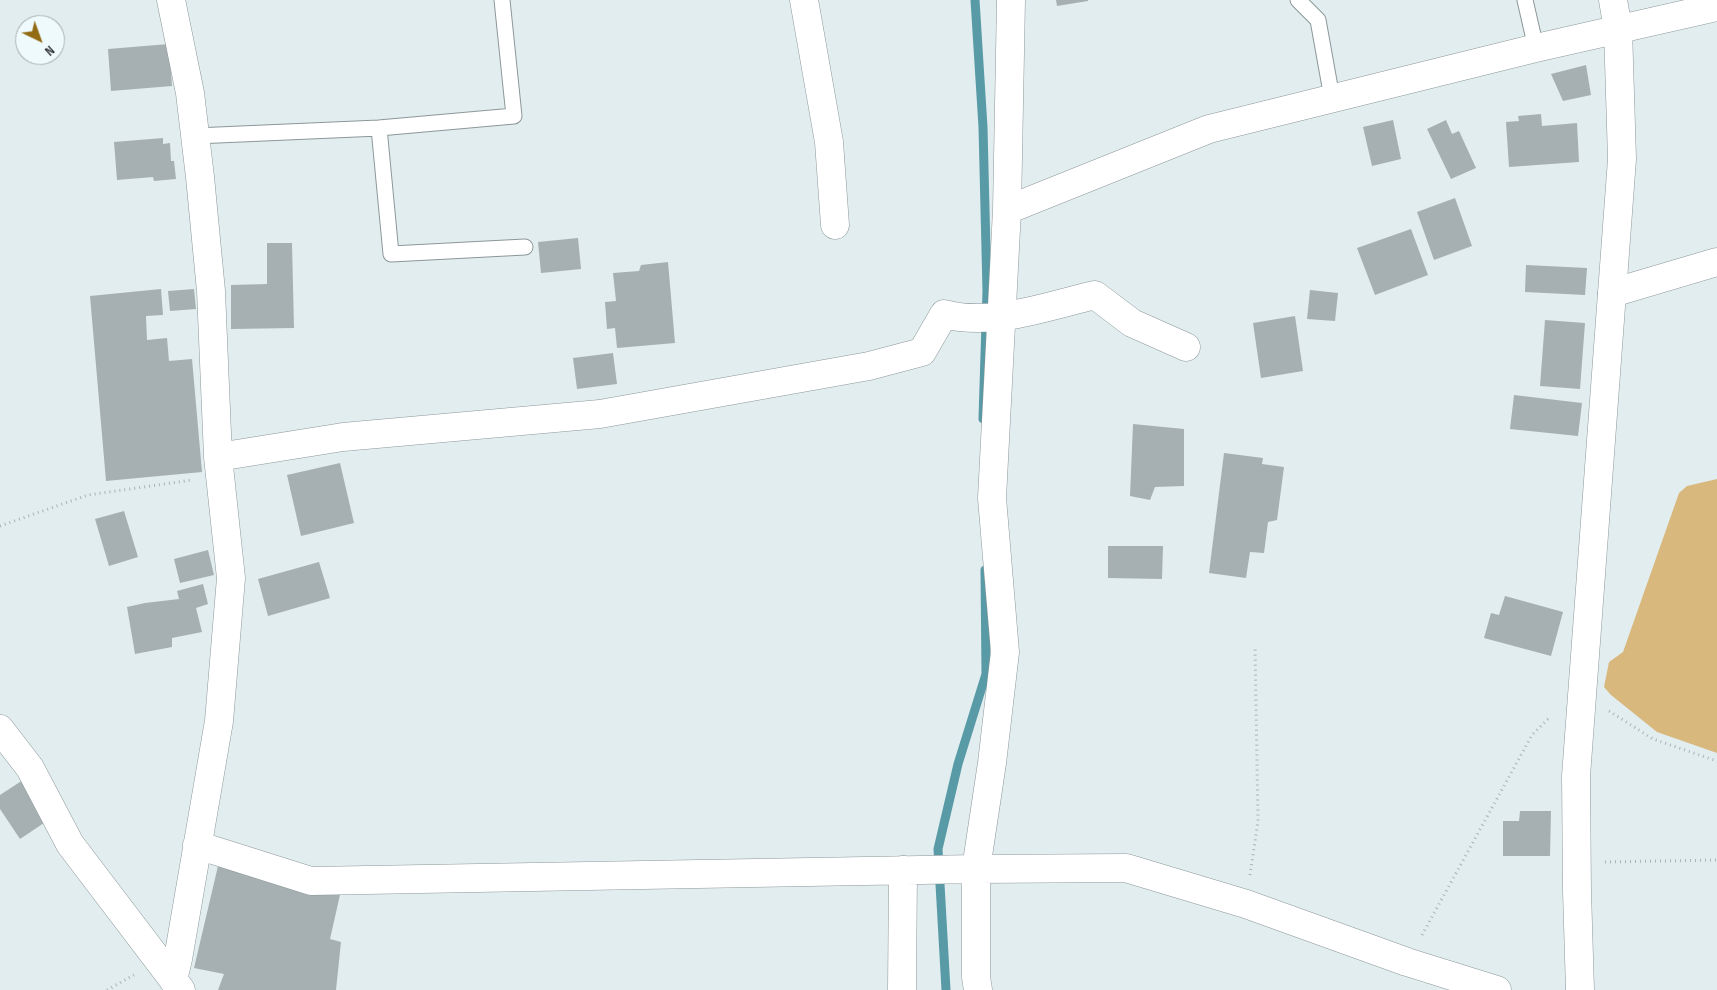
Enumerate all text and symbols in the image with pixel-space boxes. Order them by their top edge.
north arrow [15,15,65,65]
text: N [41,42,58,60]

